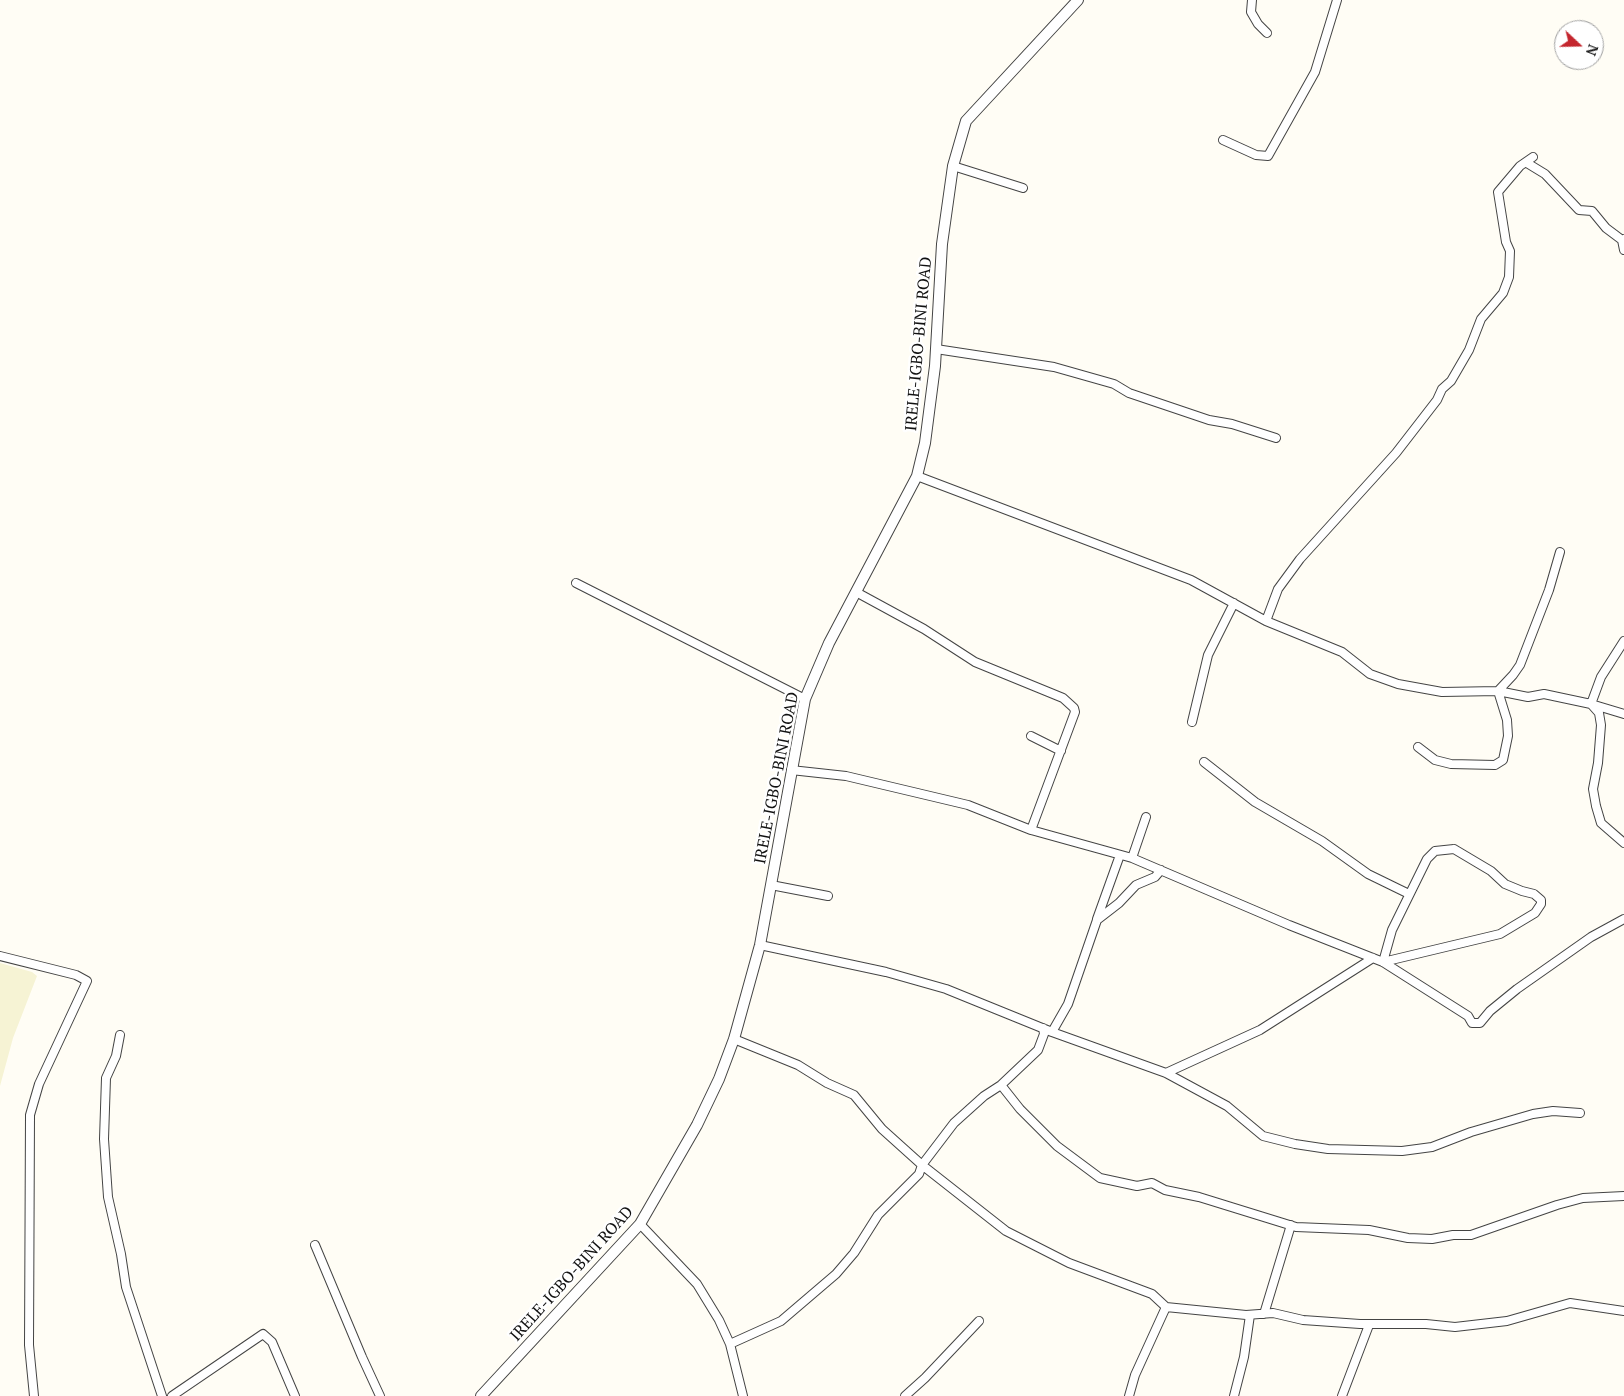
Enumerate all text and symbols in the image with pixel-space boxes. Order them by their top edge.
north arrow [1554,20,1604,70]
text: N [1582,42,1603,59]
street label: IRELE-IGBO-BINI ROAD [902,256,936,432]
street label: IRELE-IGBO-BINI ROAD [751,690,803,866]
street label: IRELE-IGBO-BINI ROAD [506,1203,638,1345]

